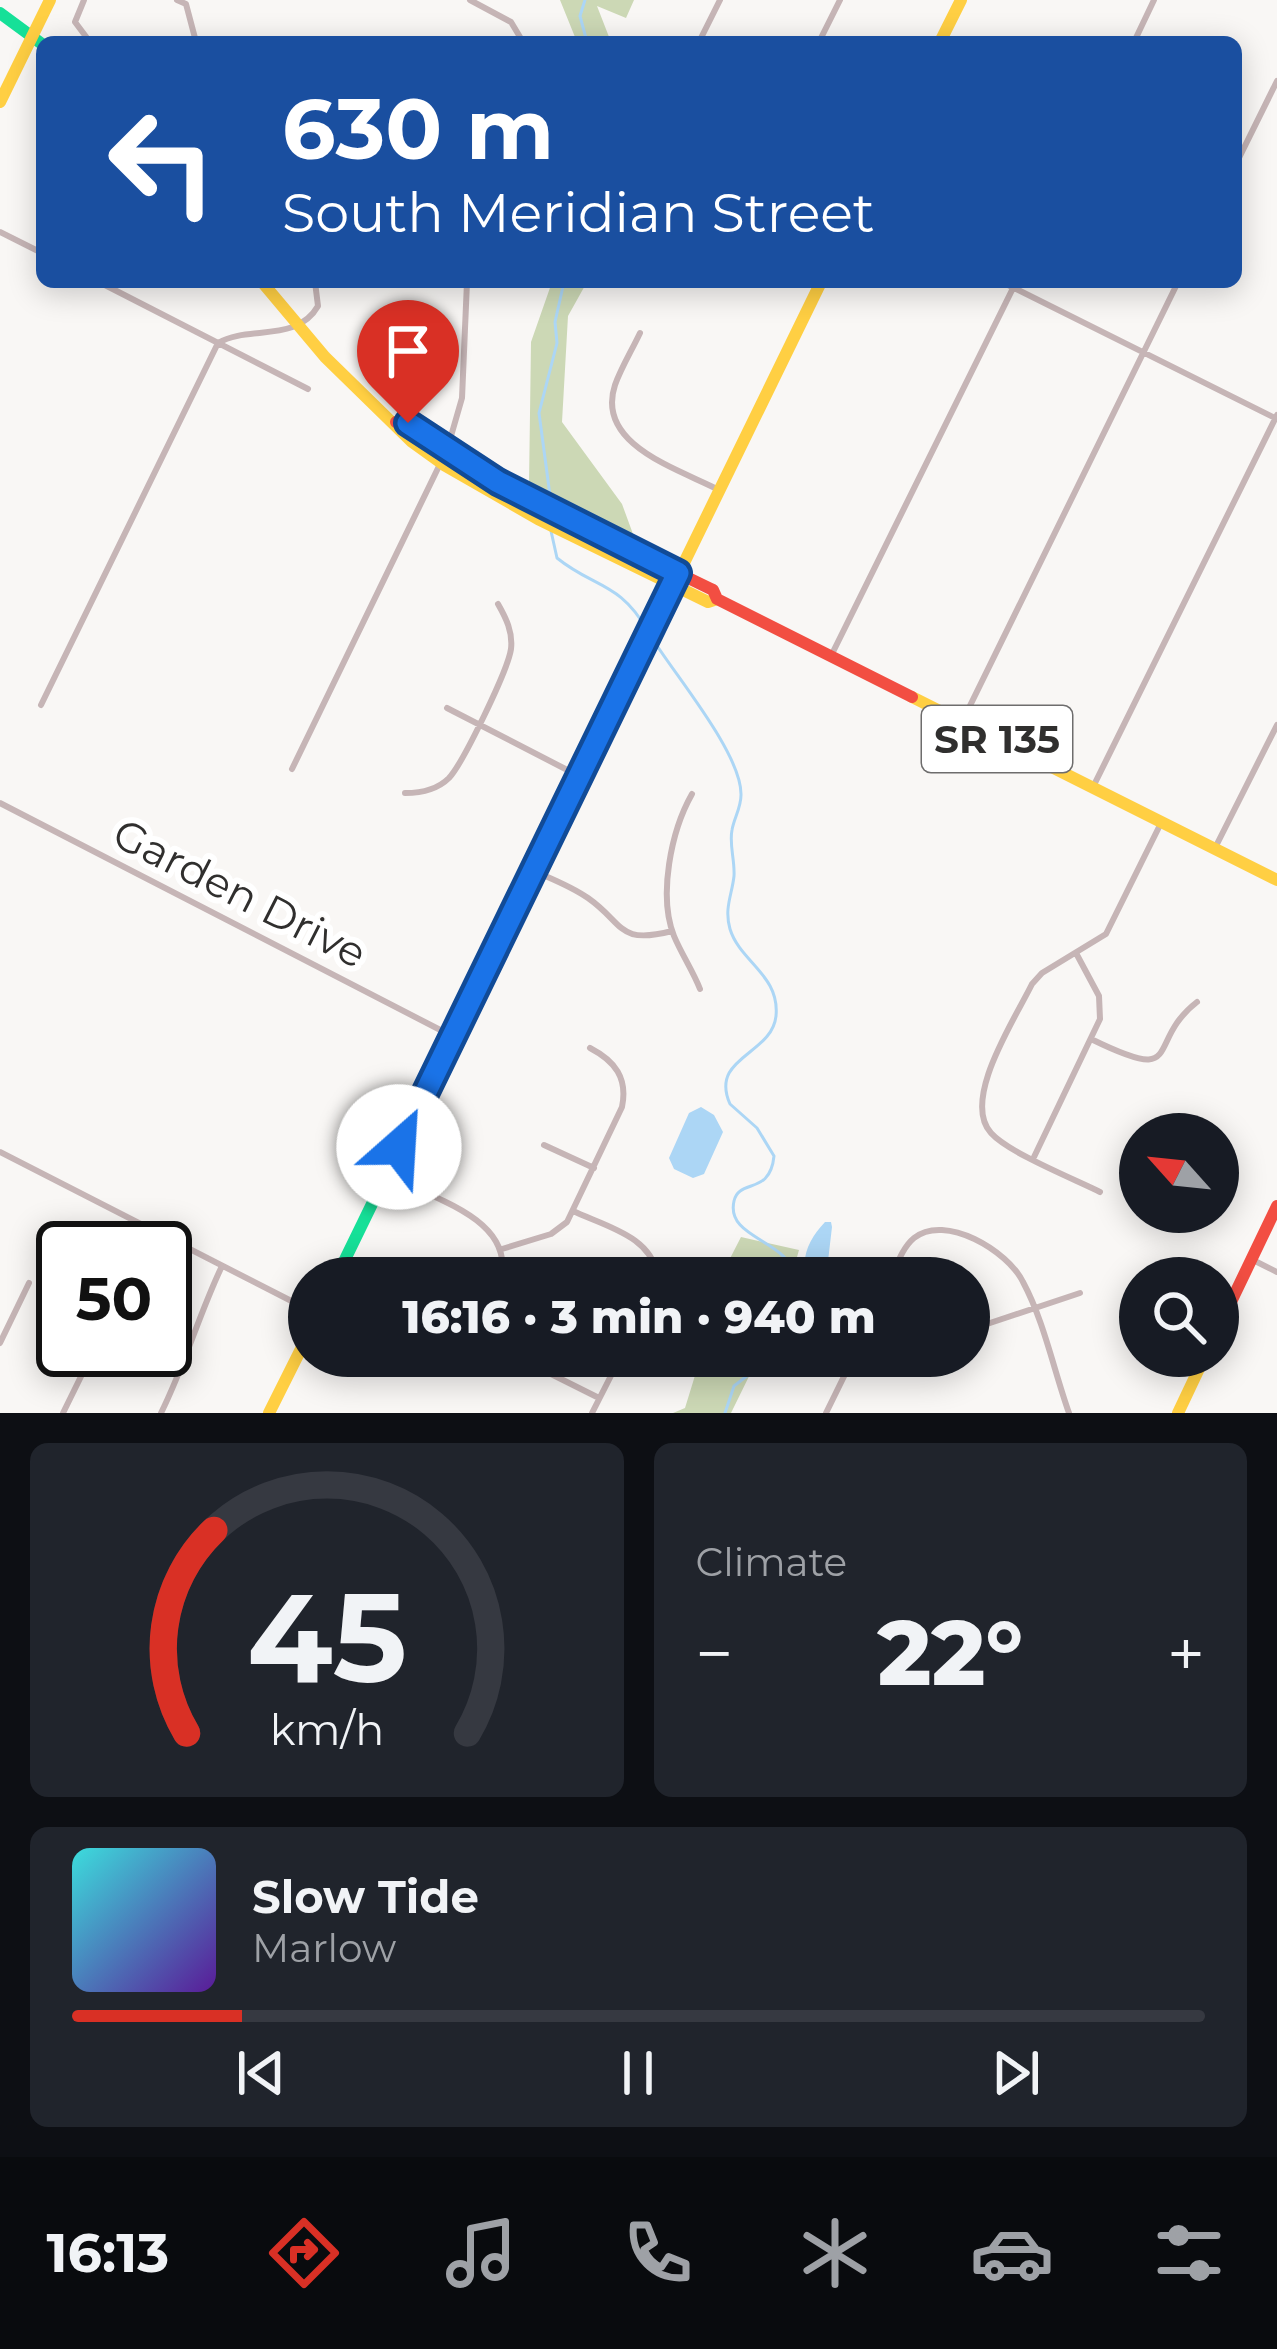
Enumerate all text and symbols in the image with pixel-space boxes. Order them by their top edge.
text: 630 m [282,78,554,180]
icon: left [84,84,240,240]
text: South Meridian Street [282,180,875,246]
pin [357,300,459,423]
icon: arrive [375,318,441,384]
road number: SR 135 [922,706,1072,772]
street label: Garden Drive [105,807,375,979]
position arrow [336,1084,462,1210]
north arrow [1119,1113,1239,1233]
map controls [1119,1113,1239,1377]
speed limit sign: 50 [36,1221,192,1377]
button: search [1119,1257,1239,1377]
text: 16:16 · 3 min · 940 m [402,1289,876,1344]
text: Climate [696,1538,847,1586]
text: 45 [247,1561,407,1713]
text: 22° [878,1598,1023,1708]
text: − [696,1613,733,1694]
text: + [1167,1613,1205,1694]
text: km/h [270,1703,384,1756]
text: Slow Tide [252,1869,479,1924]
text: Marlow [252,1924,396,1972]
icon: previous [228,2040,294,2106]
icon: pause [605,2040,671,2106]
icon: next [983,2040,1049,2106]
icon: directions [262,2211,346,2295]
icon: music [439,2211,523,2295]
icon: phone [616,2211,700,2295]
icon: climate [793,2211,877,2295]
icon: car [970,2211,1054,2295]
icon: filters [1147,2211,1231,2295]
text: 16:13 [46,2220,169,2286]

